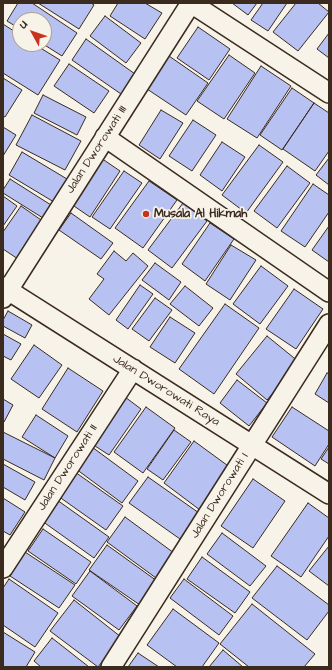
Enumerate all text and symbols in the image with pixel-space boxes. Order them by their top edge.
north arrow [12,12,52,52]
text: U [15,17,31,32]
street label: Jalan Dworowati III [63,103,131,197]
place label: Musala Al Hikmah [154,207,247,221]
marker: Musala Al Hikmah [141,209,151,219]
street label: Jalan Dworowati Raya [110,352,222,430]
street label: Jalan Dworowati II [35,422,101,514]
street label: Jalan Dworowati I [188,451,252,541]

